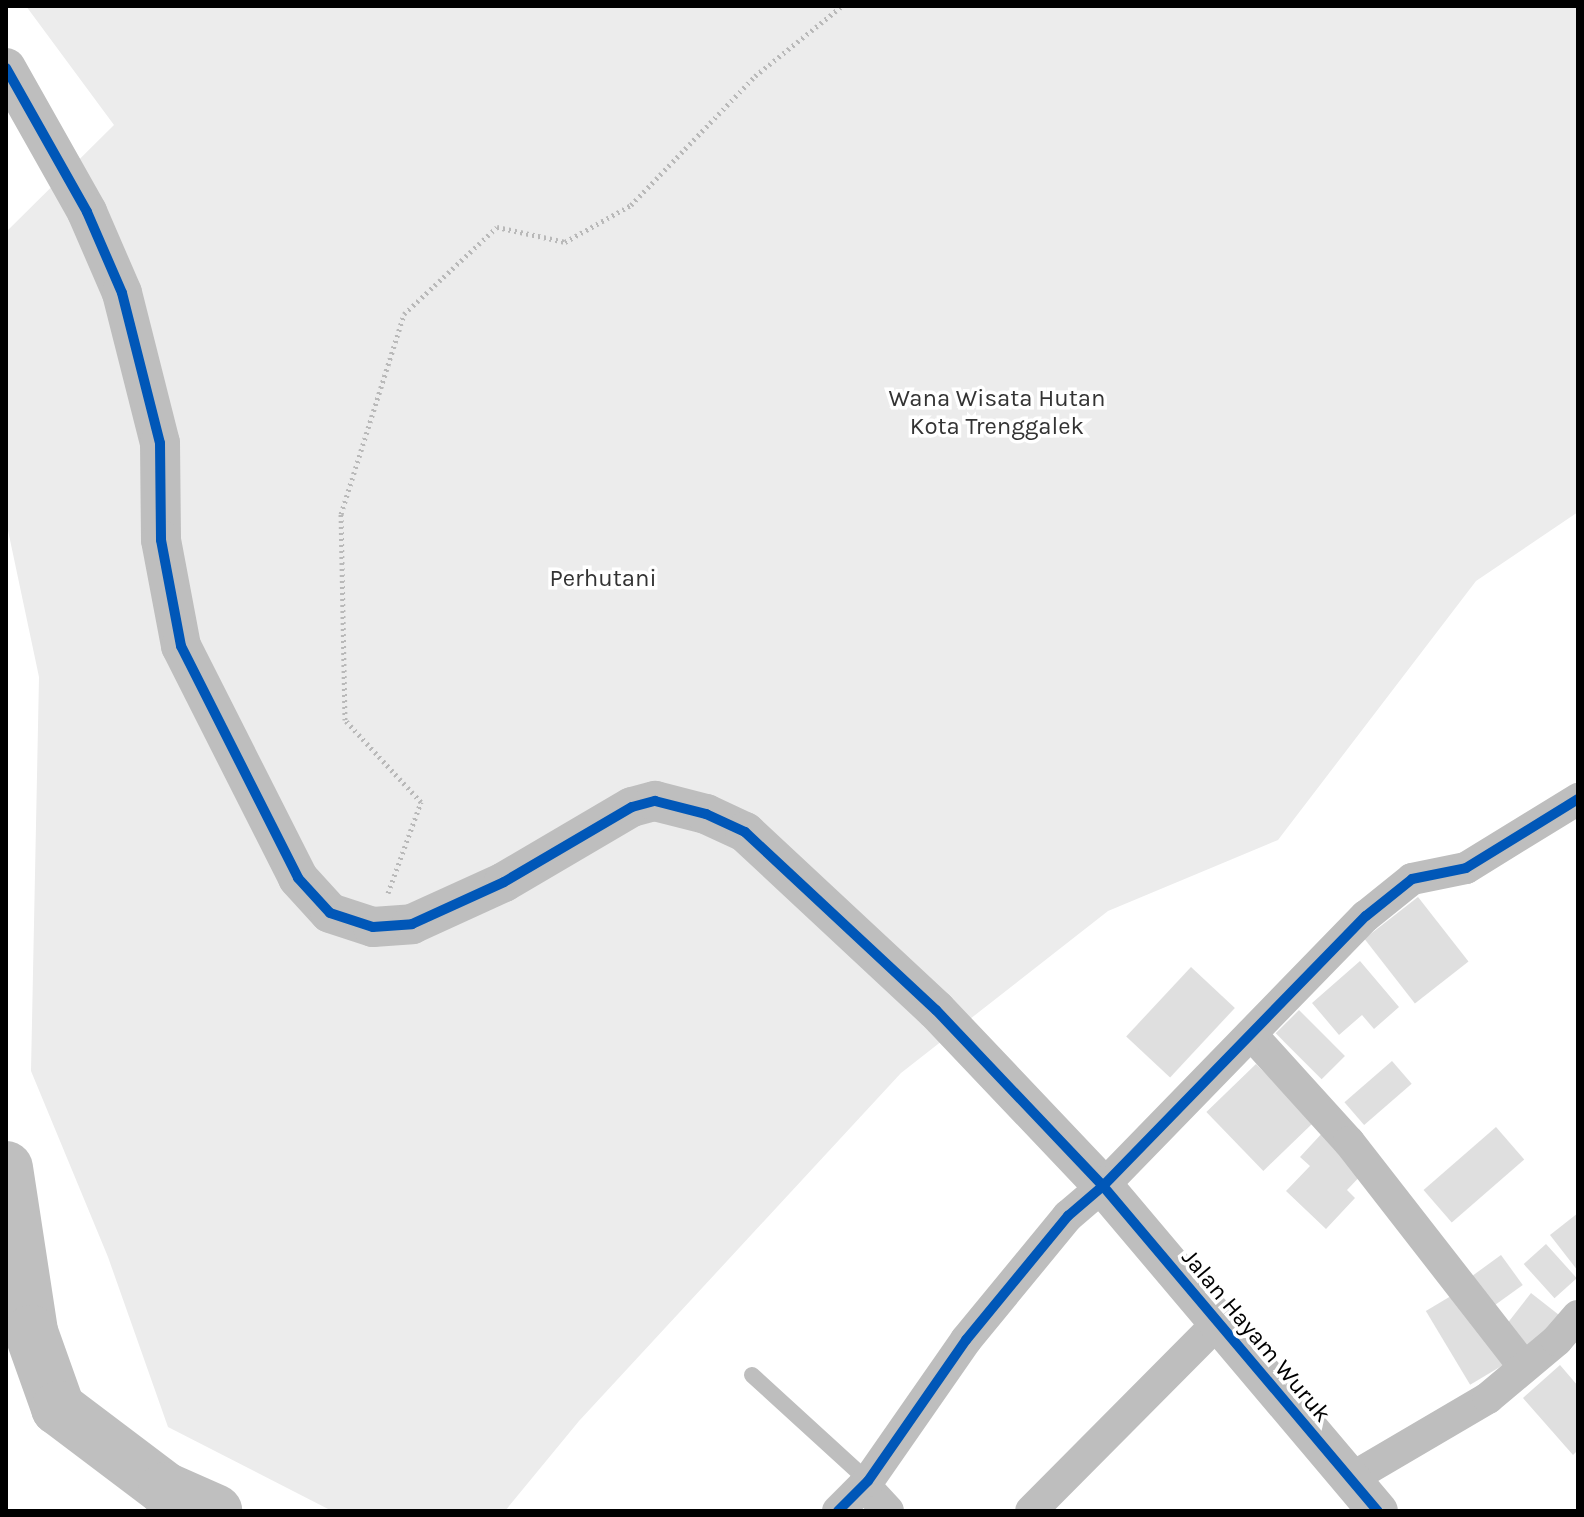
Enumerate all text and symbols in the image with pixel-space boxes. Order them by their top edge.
park label: Wana Wisata Hutan Kota Trenggalek [889,385,1105,441]
park label: Perhutani [549,565,657,593]
street label: Jalan Hayam Wuruk [1175,1244,1337,1428]

